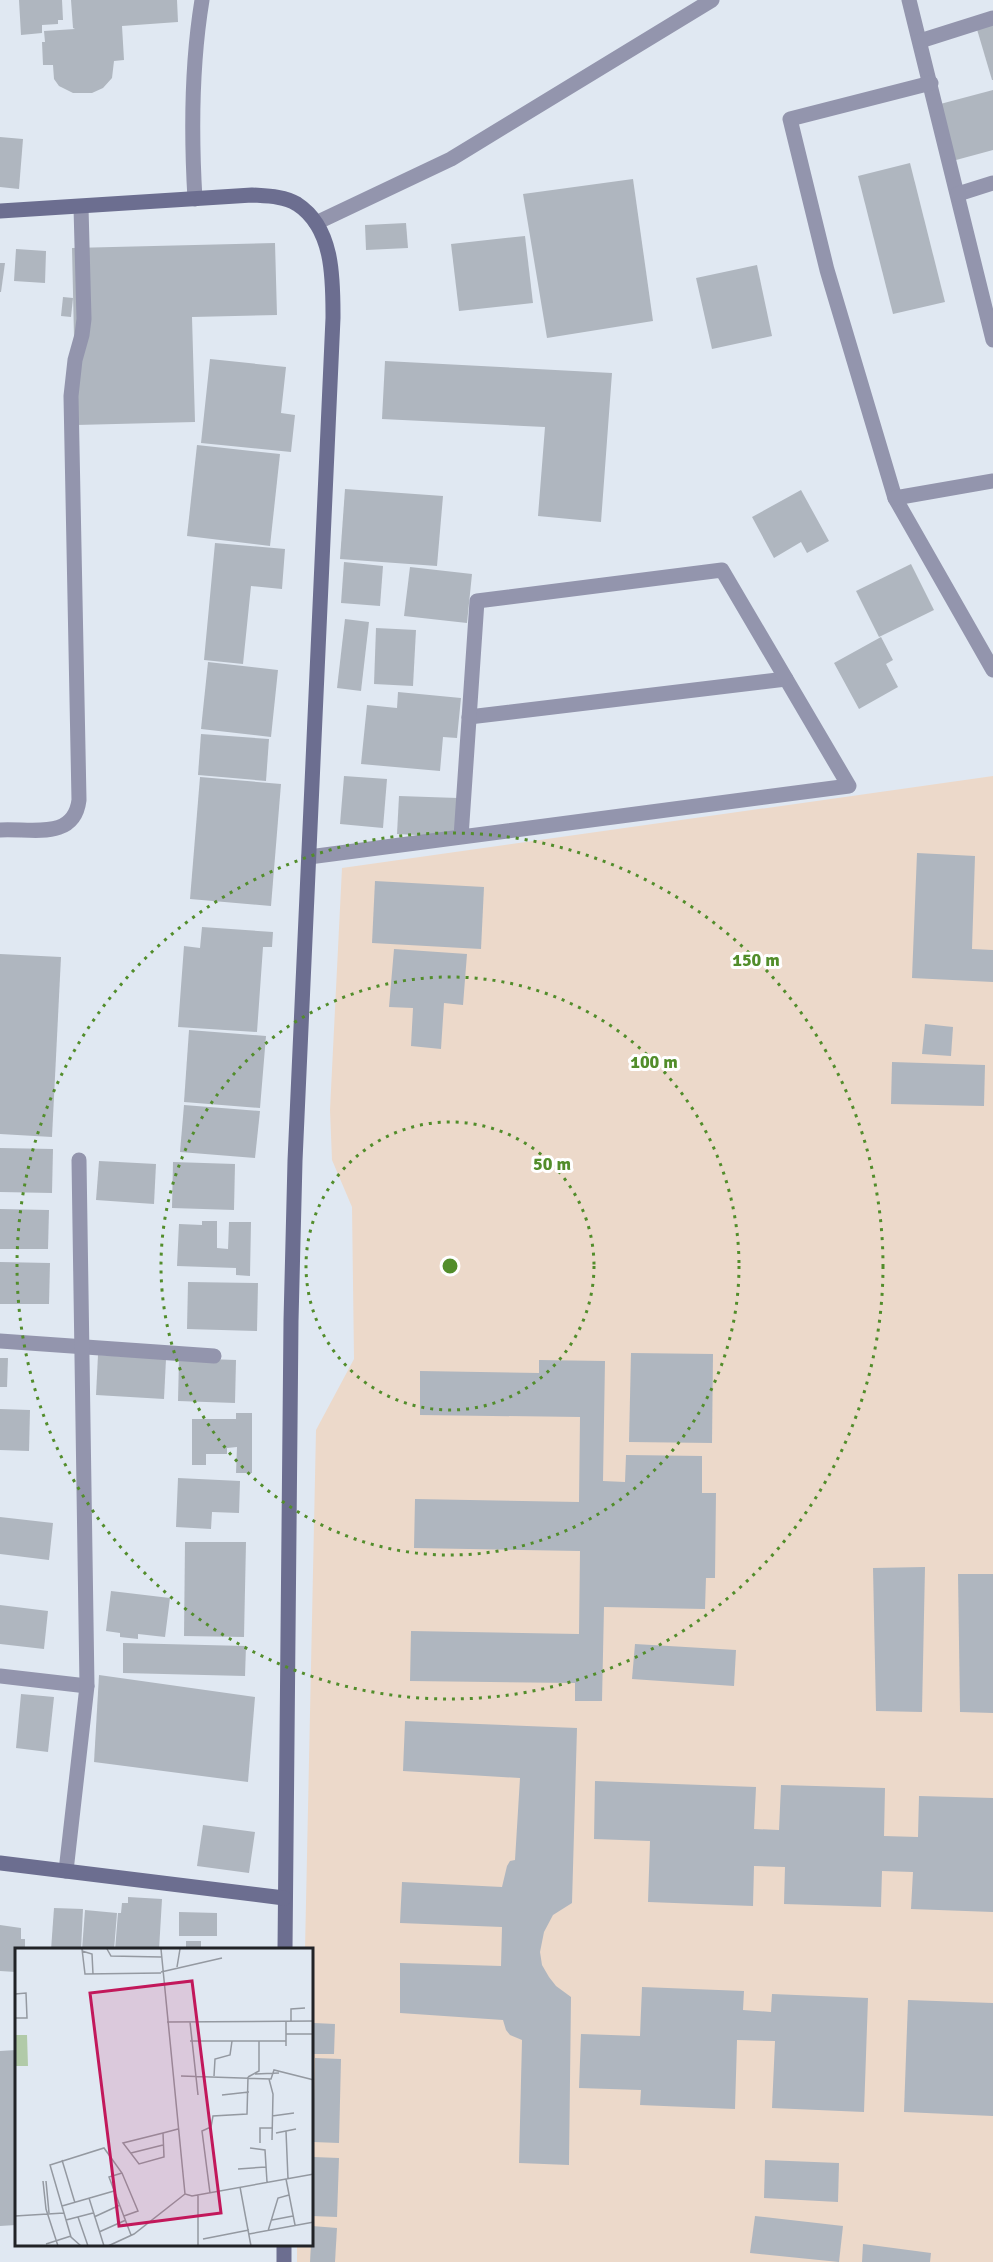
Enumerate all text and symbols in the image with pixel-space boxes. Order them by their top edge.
text: 150 m [732,949,780,971]
text: 100 m [630,1051,678,1073]
text: 50 m [533,1153,571,1175]
centre of rings [440,1256,460,1276]
inset map [15,1948,314,2247]

